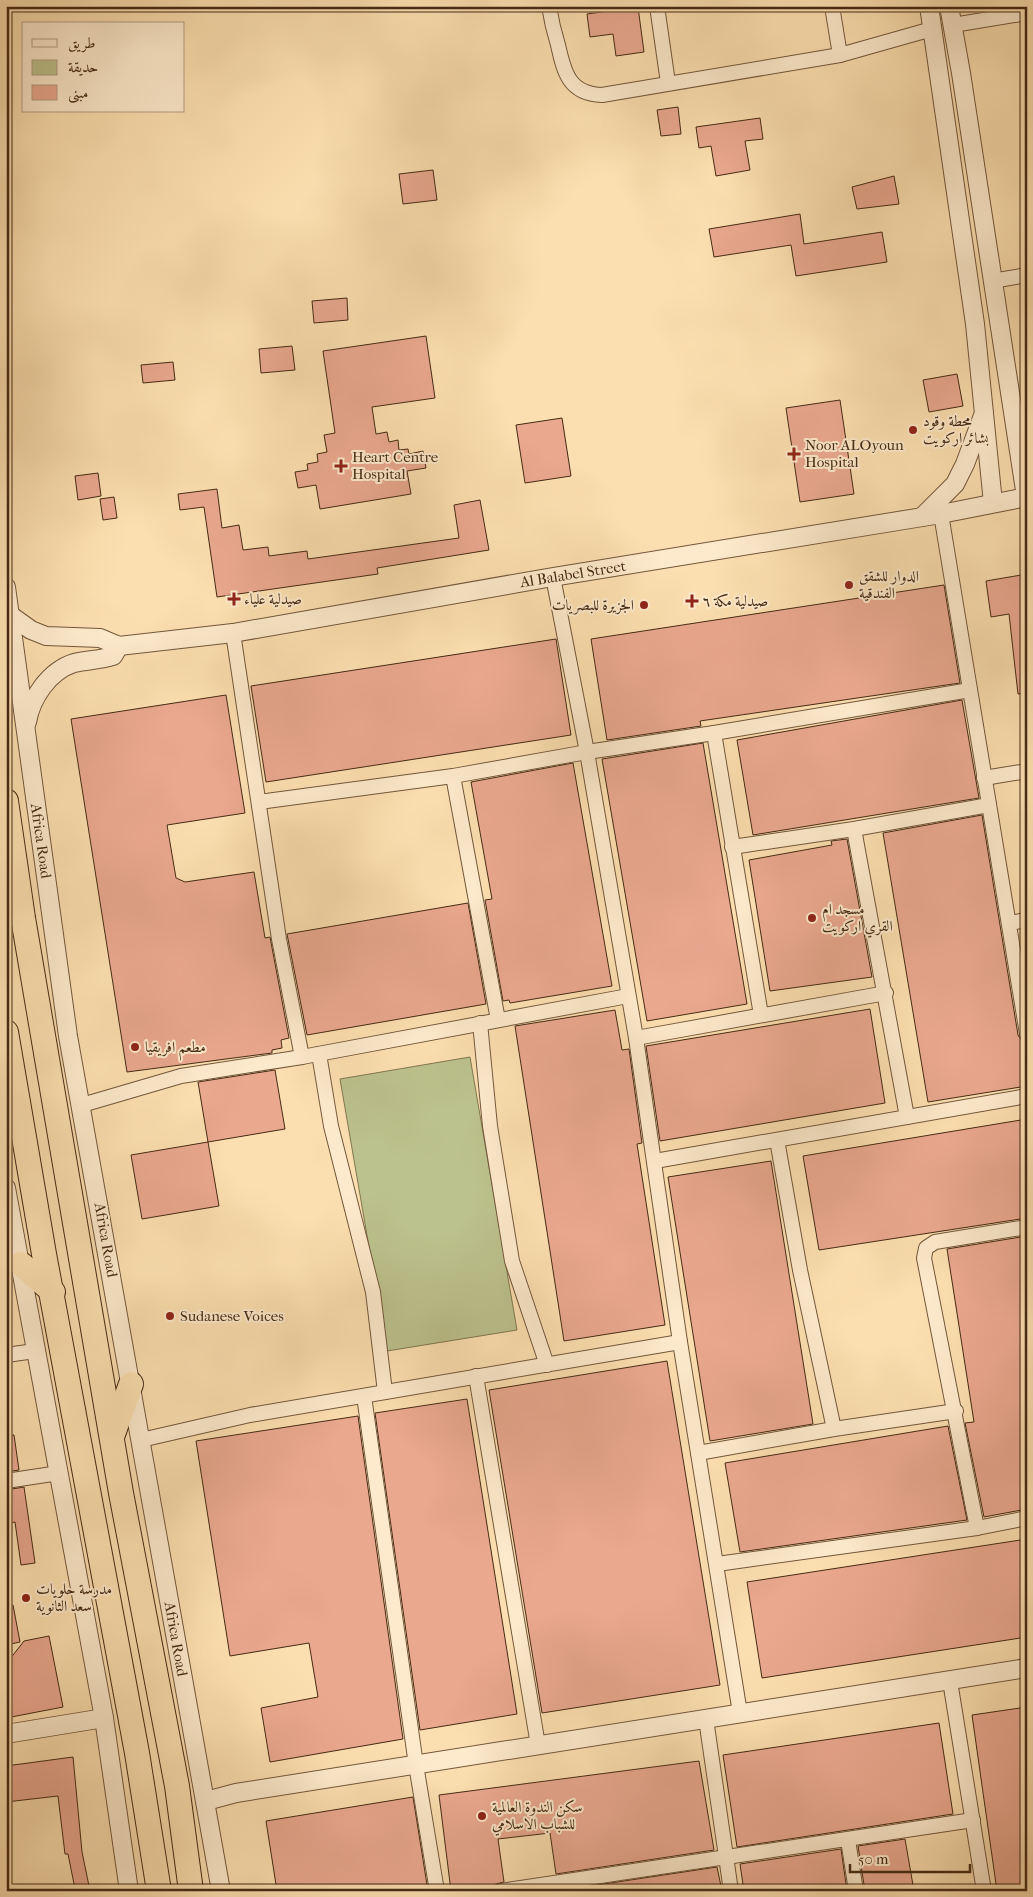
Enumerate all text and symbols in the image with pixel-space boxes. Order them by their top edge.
legend [22,22,185,112]
text: طريق [68,34,95,53]
text: حديقة [68,58,98,76]
text: مبنى [68,84,88,104]
place label: محطة وقود بشائر اركويت [923,412,989,448]
marker: محطة وقود بشائر اركويت [907,424,919,436]
place label: Noor ALOyoun Hospital [805,436,904,471]
marker: Noor ALOyoun Hospital [787,447,801,461]
place label: Heart Centre Hospital [352,448,439,483]
marker: Heart Centre Hospital [334,459,348,473]
street label: Al Balabel Street [518,557,628,591]
place label: الدوار للشقق الفندقية [859,567,919,602]
marker: الدوار للشقق الفندقية [843,579,855,591]
place label: صيدلية علياء [244,590,302,608]
place label: صيدلية مكة ٦ [702,592,768,610]
marker: صيدلية علياء [228,593,240,605]
marker: صيدلية مكة ٦ [686,595,698,607]
place label: الجزيرة للبصريات [552,596,634,615]
marker: الجزيرة للبصريات [638,599,650,611]
street label: Africa Road [27,801,55,880]
place label: مسجد ام القري اركويت [822,900,893,938]
marker: مسجد ام القري اركويت [806,912,818,924]
place label: مطعم افريقيا [145,1038,206,1061]
marker: مطعم افريقيا [129,1041,141,1053]
street label: Africa Road [90,1200,122,1280]
place label: Sudanese Voices [180,1307,284,1325]
marker: Sudanese Voices [164,1310,176,1322]
place label: مدرسة حلويات سعد الثانوية [36,1580,112,1615]
marker: مدرسة حلويات سعد الثانوية [20,1592,32,1604]
street label: Africa Road [160,1599,192,1679]
place label: سكن الندوة العالمية للشباب الاسلامي [492,1798,583,1836]
marker: سكن الندوة العالمية للشباب الاسلامي [476,1810,488,1822]
scale bar [850,1842,970,1874]
text: 50 m [858,1850,889,1868]

